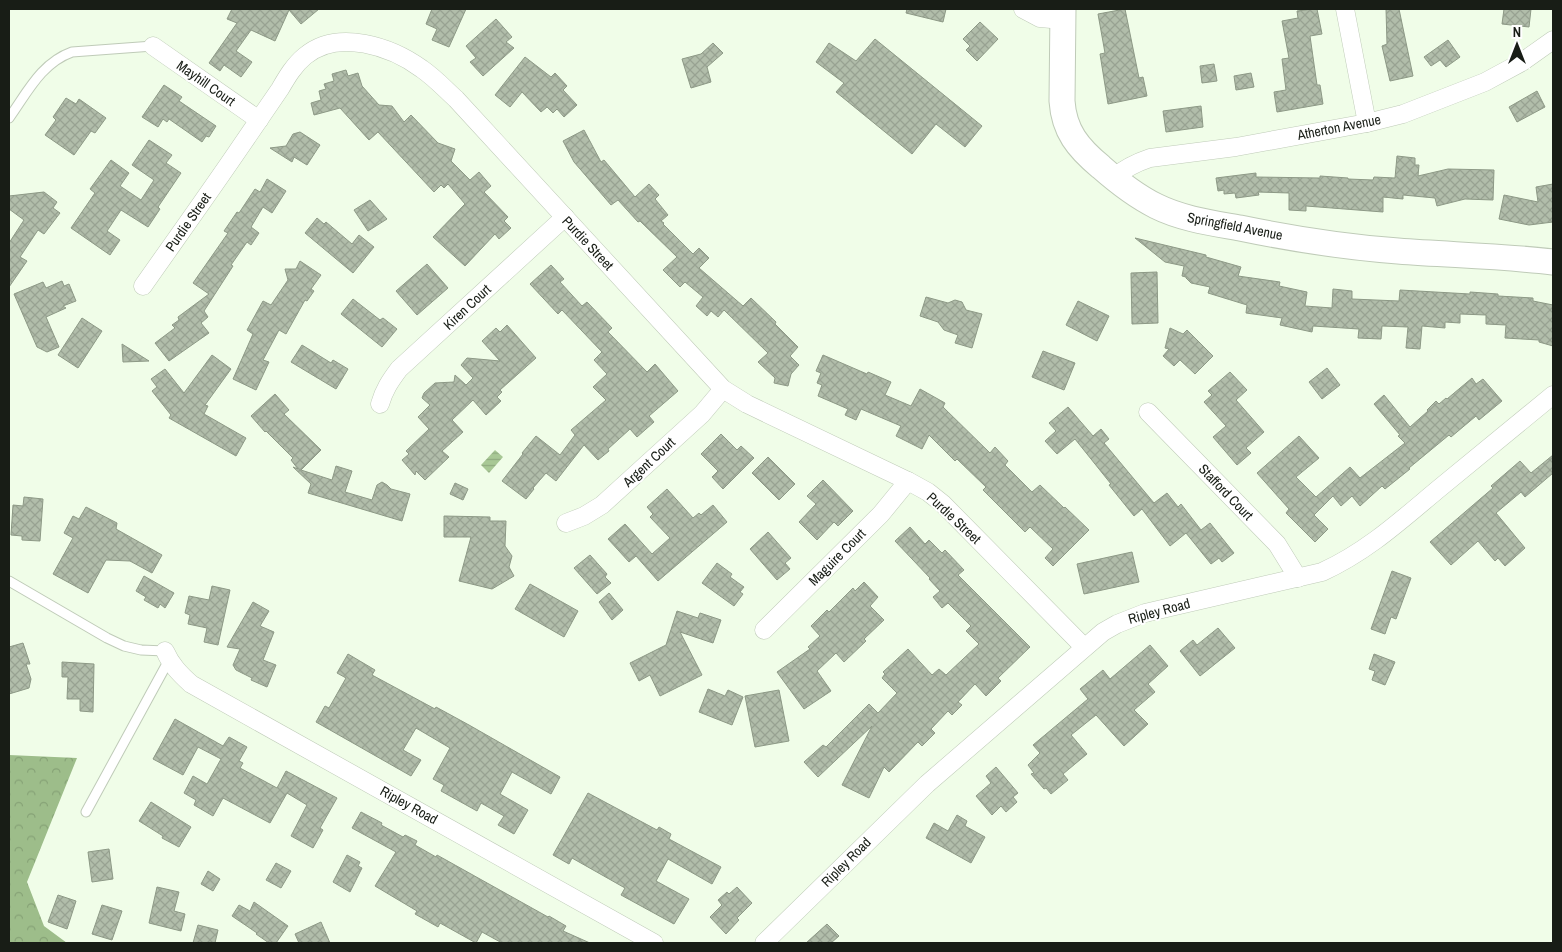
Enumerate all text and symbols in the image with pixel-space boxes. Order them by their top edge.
north arrow [1492,20,1542,70]
text: N [1513,23,1521,41]
street label: Mayhill Court [173,56,239,110]
street label: Atherton Avenue [1295,110,1382,144]
street label: Purdie Street [161,189,215,255]
street label: Springfield Avenue [1186,208,1284,244]
street label: Purdie Street [558,212,618,274]
street label: Kiren Court [439,280,495,334]
street label: Argent Court [618,433,679,491]
street label: Stafford Court [1195,460,1257,524]
street label: Purdie Street [923,488,985,548]
street label: Maguire Court [805,525,869,589]
street label: Ripley Road [1126,594,1192,628]
street label: Ripley Road [377,782,441,828]
street label: Ripley Road [817,833,875,891]

